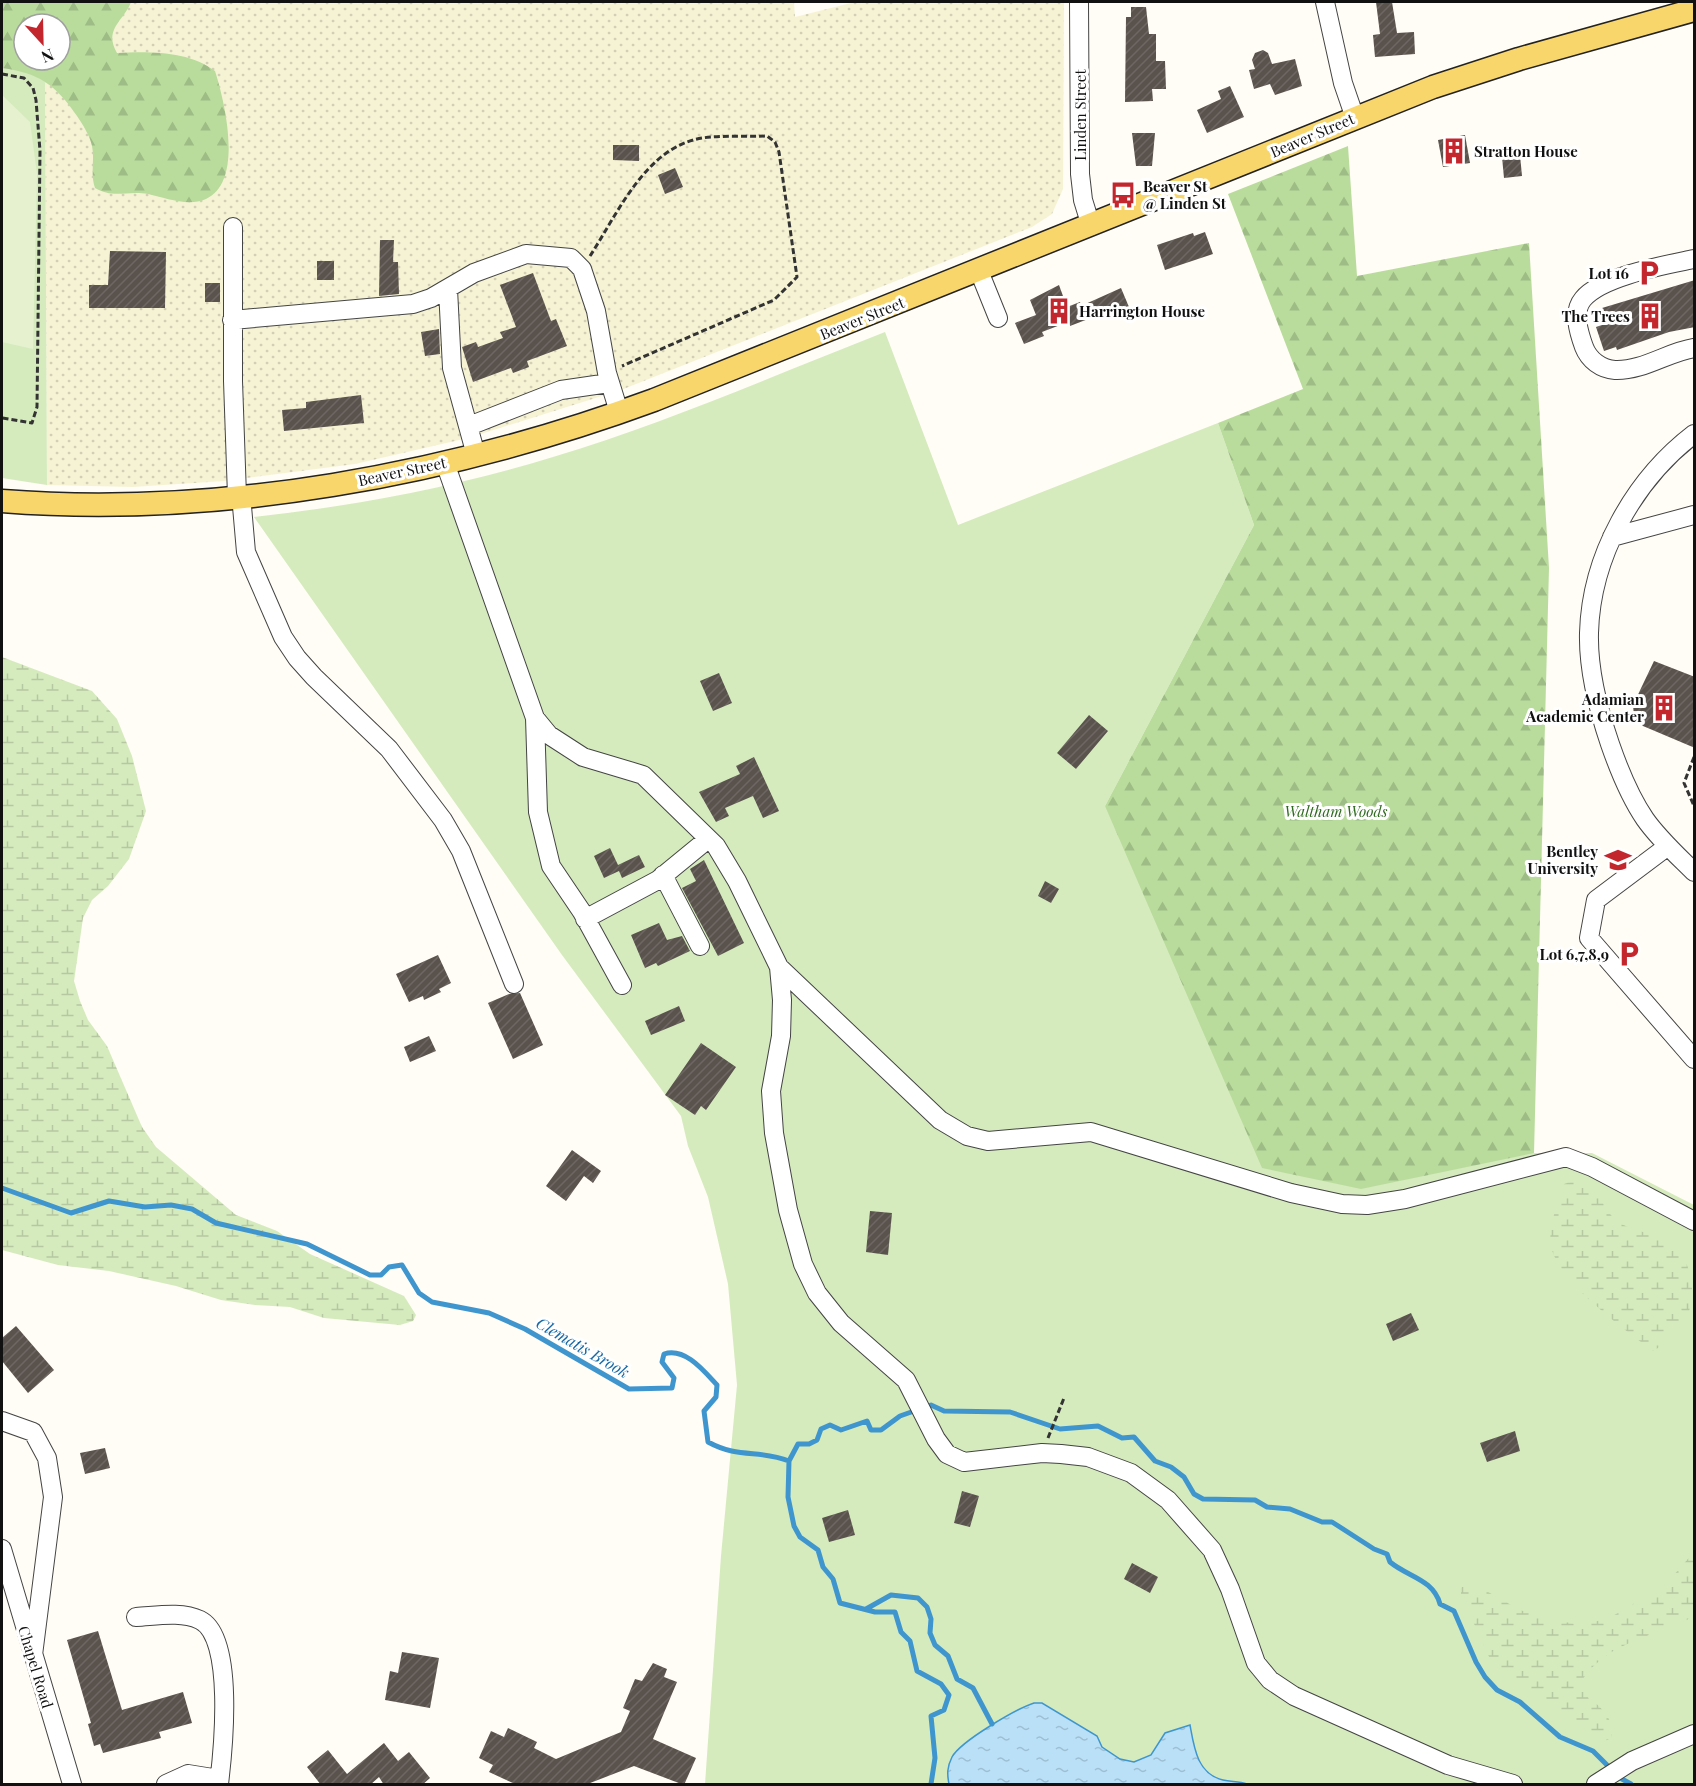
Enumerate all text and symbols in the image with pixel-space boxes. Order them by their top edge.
north arrow [12,12,72,72]
text: N [38,44,57,68]
street label: Linden Street [1070,69,1090,161]
street label: Beaver Street [1267,108,1358,162]
building icon: Stratton House [1439,136,1469,166]
place label: Stratton House [1474,141,1578,161]
place label: Beaver St @ Linden St [1143,176,1227,213]
bus stop icon: Beaver St @ Linden St [1108,180,1138,210]
parking icon: Lot 16 [1634,258,1664,288]
place label: Lot 16 [1589,263,1629,283]
street label: Beaver Street [817,292,908,344]
building icon: Harrington House [1044,296,1074,326]
place label: Harrington House [1079,301,1205,321]
building icon: The Trees [1635,301,1665,331]
place label: The Trees [1561,306,1630,326]
street label: Beaver Street [356,452,449,490]
place label: Adamian Academic Center [1525,689,1645,726]
building icon: Adamian Academic Center [1649,693,1679,723]
park label: Waltham Woods [1285,801,1388,821]
place label: Bentley University [1527,841,1598,878]
school or university icon: Bentley University [1603,845,1633,875]
parking icon: Lot 6,7,8,9 [1614,939,1644,969]
place label: Lot 6,7,8,9 [1540,944,1609,964]
water label: Clematis Brook [533,1312,633,1382]
street label: Chapel Road [14,1623,58,1711]

